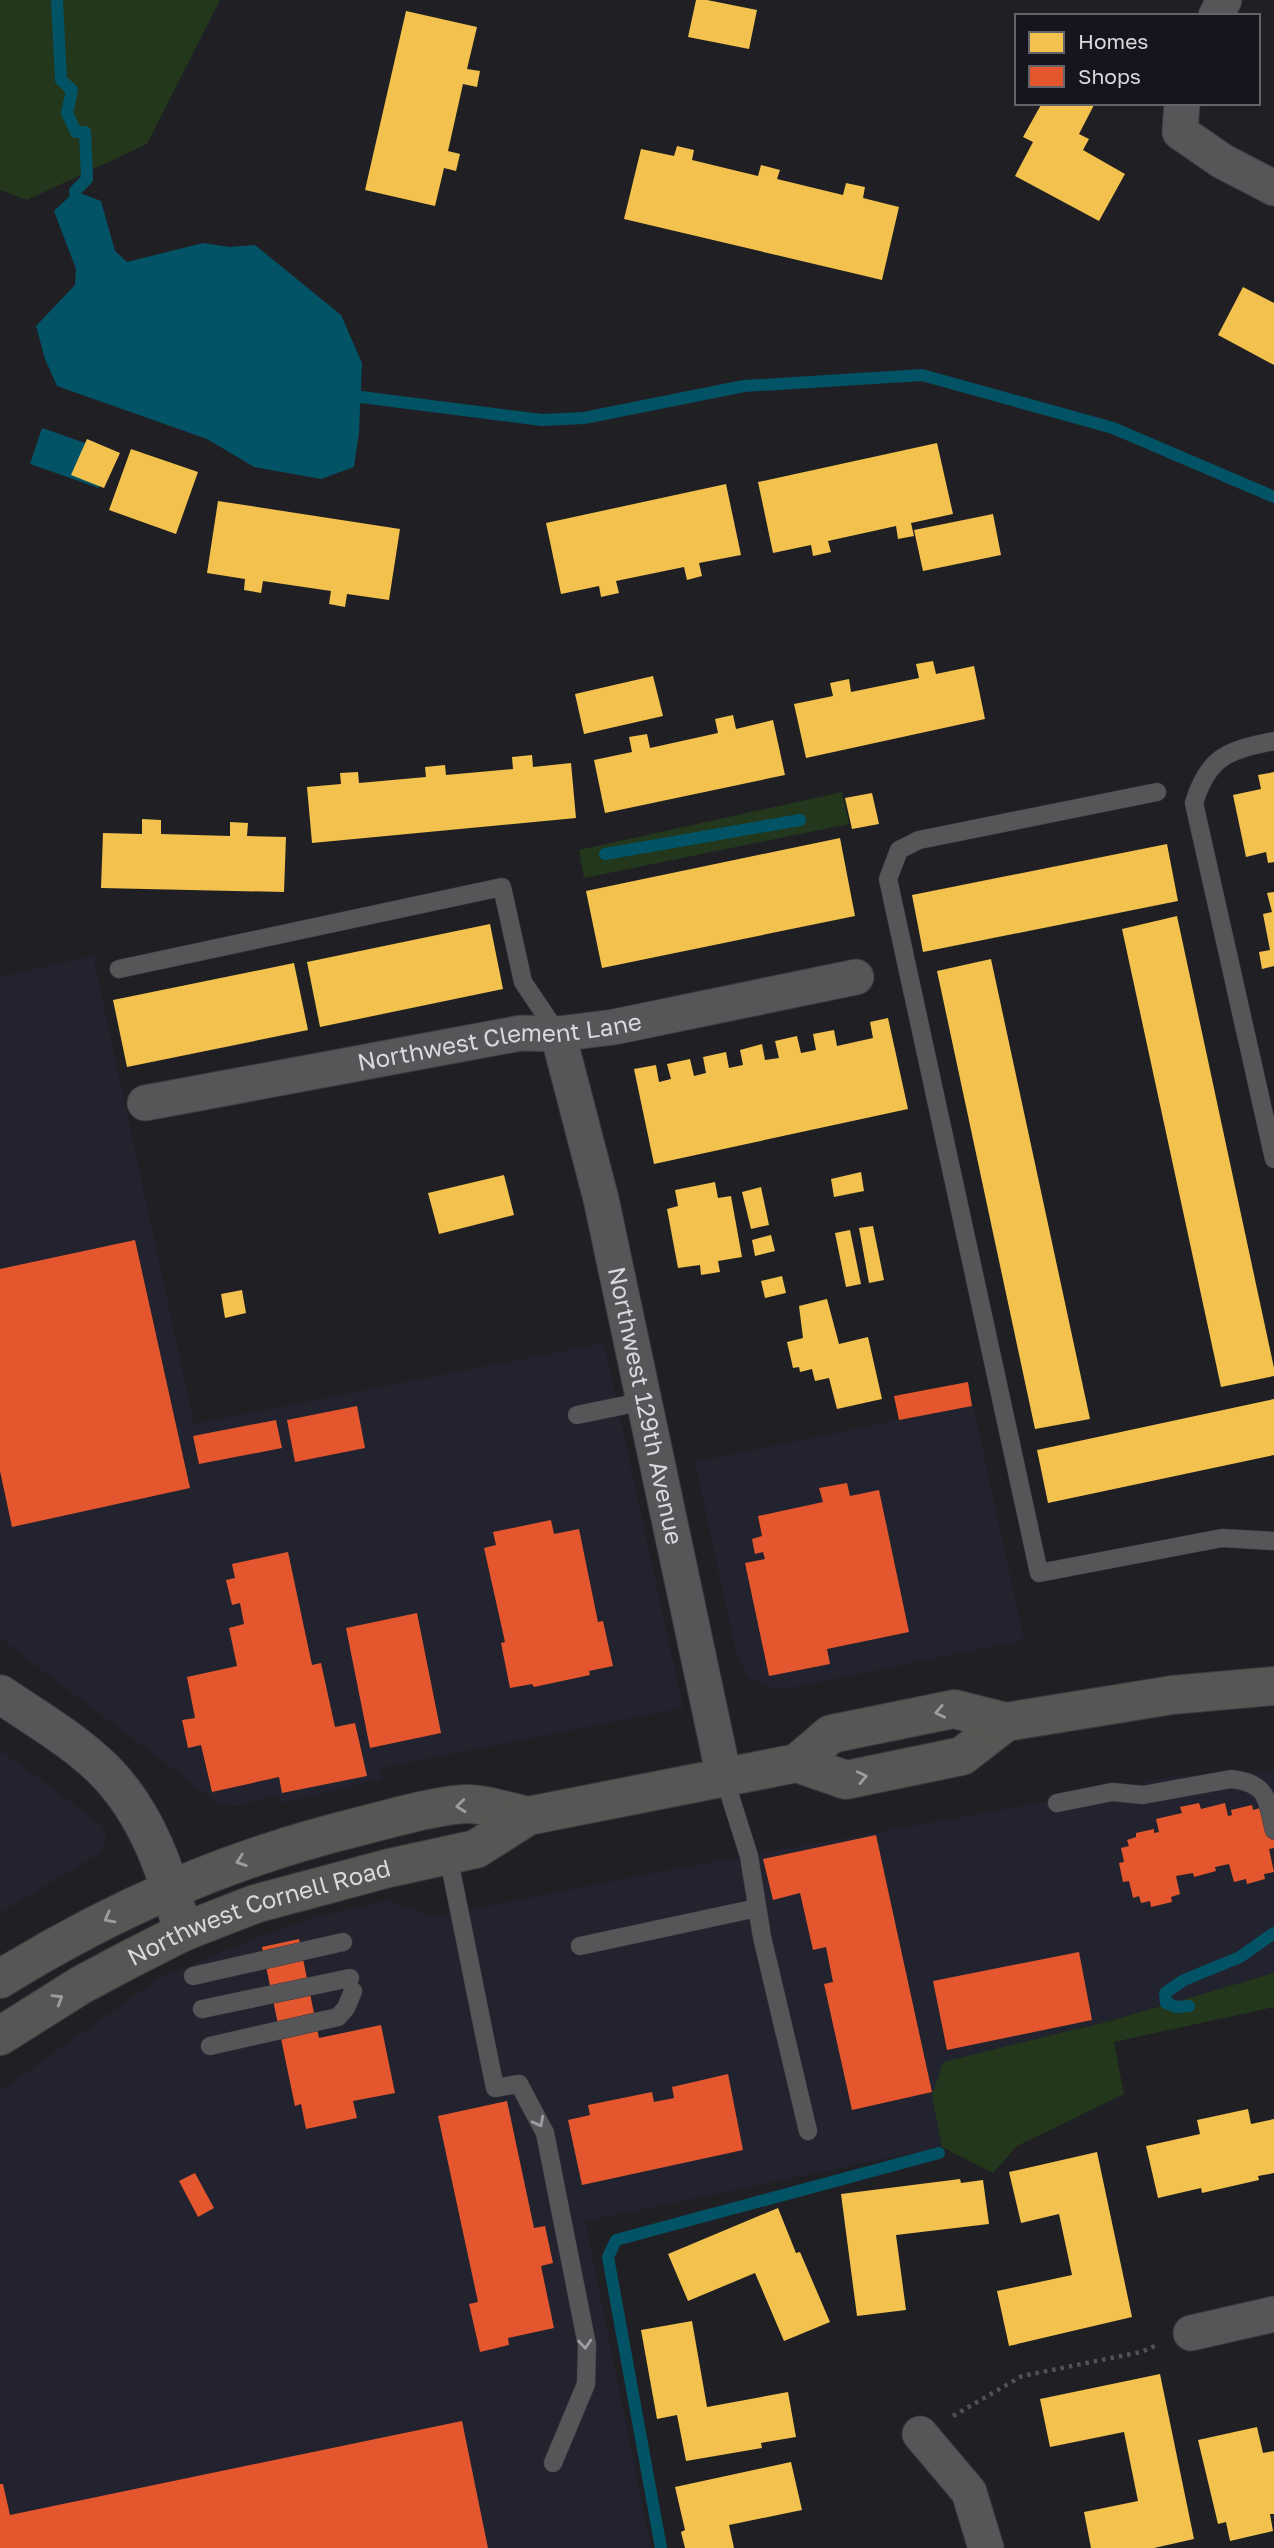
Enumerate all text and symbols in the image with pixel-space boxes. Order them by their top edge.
legend [1015,14,1260,105]
text: Homes [1078,28,1148,54]
text: Shops [1078,63,1141,89]
street label: Northwest Clement Lane [355,1006,644,1076]
street label: Northwest 129th Avenue [603,1264,690,1547]
one-way arrow [934,1703,946,1718]
one-way arrow [856,1770,868,1785]
one-way arrow [455,1798,466,1813]
street label: Northwest Cornell Road [122,1852,393,1971]
one-way arrow [235,1853,247,1867]
one-way arrow [104,1910,116,1923]
one-way arrow [50,1994,63,2007]
one-way arrow [531,2115,545,2127]
one-way arrow [577,2339,592,2350]

